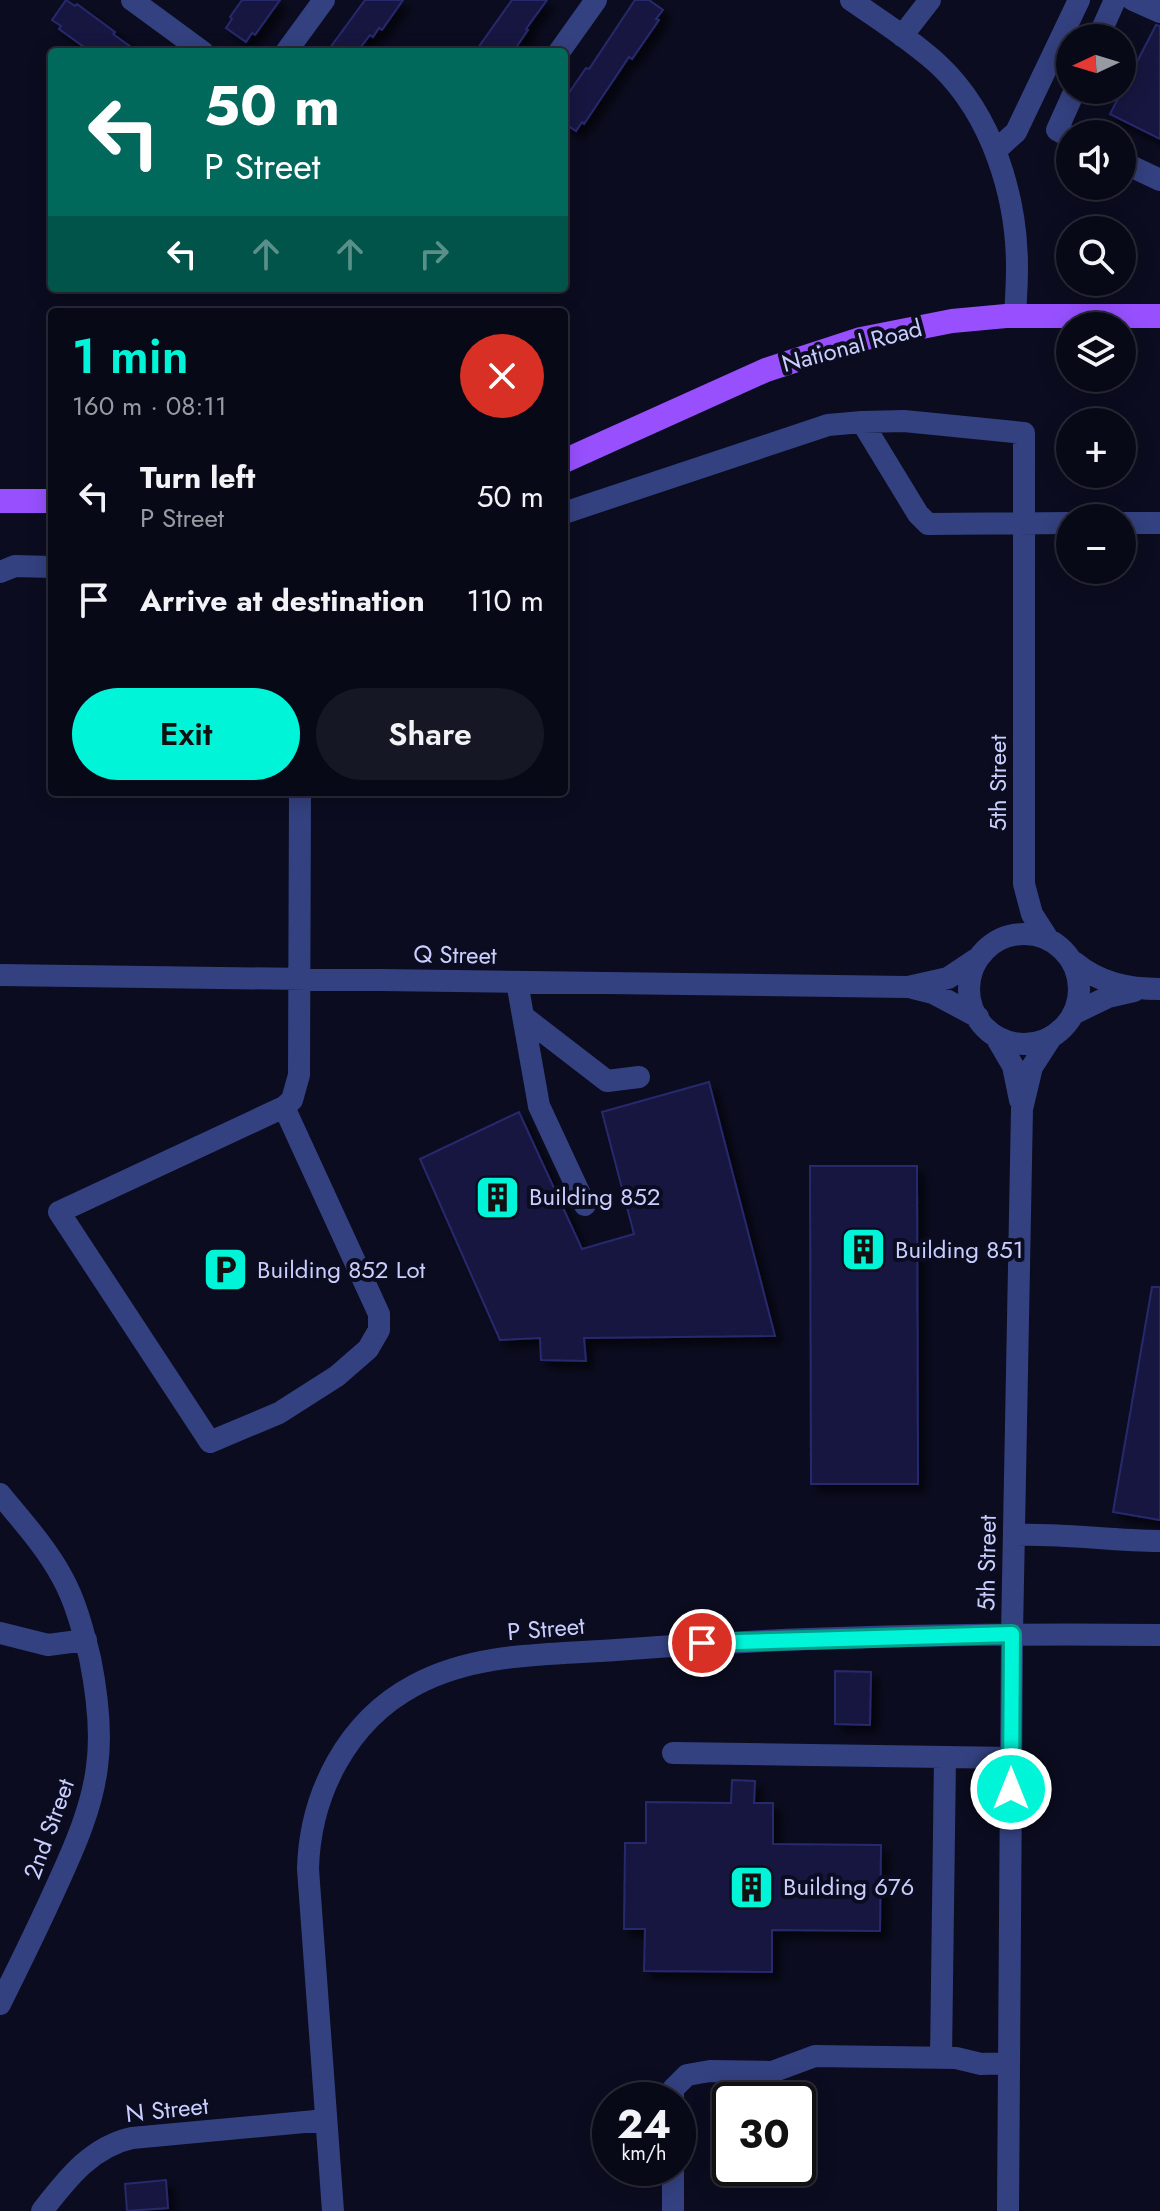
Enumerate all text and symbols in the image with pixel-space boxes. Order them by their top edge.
north arrow [1056,24,1136,104]
map controls [1056,24,1136,584]
text: 50 m [204,65,340,146]
icon: left [72,80,176,184]
button: sound [1056,120,1136,200]
text: P Street [204,140,320,192]
button: search [1056,216,1136,296]
icon: left [160,232,204,276]
icon: ahead [244,232,288,276]
icon: ahead [328,232,372,276]
icon: right [412,232,456,276]
street label: National Road [778,310,926,381]
button: layers [1056,312,1136,392]
text: 1 min [72,322,189,391]
button: close [460,334,544,418]
text: 160 m · 08:11 [72,387,227,425]
button: + [1056,408,1136,488]
text: Turn left [140,456,255,499]
icon: left [72,474,116,518]
text: 50 m [477,475,544,518]
text: P Street [140,499,224,537]
button: − [1056,504,1136,584]
icon: arrive [72,578,116,622]
text: Arrive at destination [140,579,425,622]
text: 110 m [467,579,544,622]
button: Exit [72,688,300,780]
button: Share [316,688,544,780]
street label: 5th Street [980,735,1015,831]
street label: Q Street [413,936,497,973]
building icon: Building 852 [474,1173,522,1221]
place label: Building 852 [529,1179,660,1214]
building icon: Building 851 [840,1226,888,1274]
place label: Building 851 [895,1232,1024,1267]
parking icon: Building 852 Lot [202,1246,250,1294]
place label: Building 852 Lot [257,1252,426,1287]
street label: 5th Street [968,1514,1005,1611]
street label: P Street [506,1608,586,1649]
pin [668,1609,736,1677]
icon: arrive [680,1621,724,1665]
position arrow [969,1747,1053,1831]
street label: 2nd Street [14,1774,83,1884]
building icon: Building 676 [728,1863,776,1911]
place label: Building 676 [783,1869,914,1904]
speed limit sign: 30 [712,2082,816,2186]
street label: N Street [124,2088,210,2131]
text: 24 [617,2095,671,2153]
text: km/h [621,2139,667,2168]

